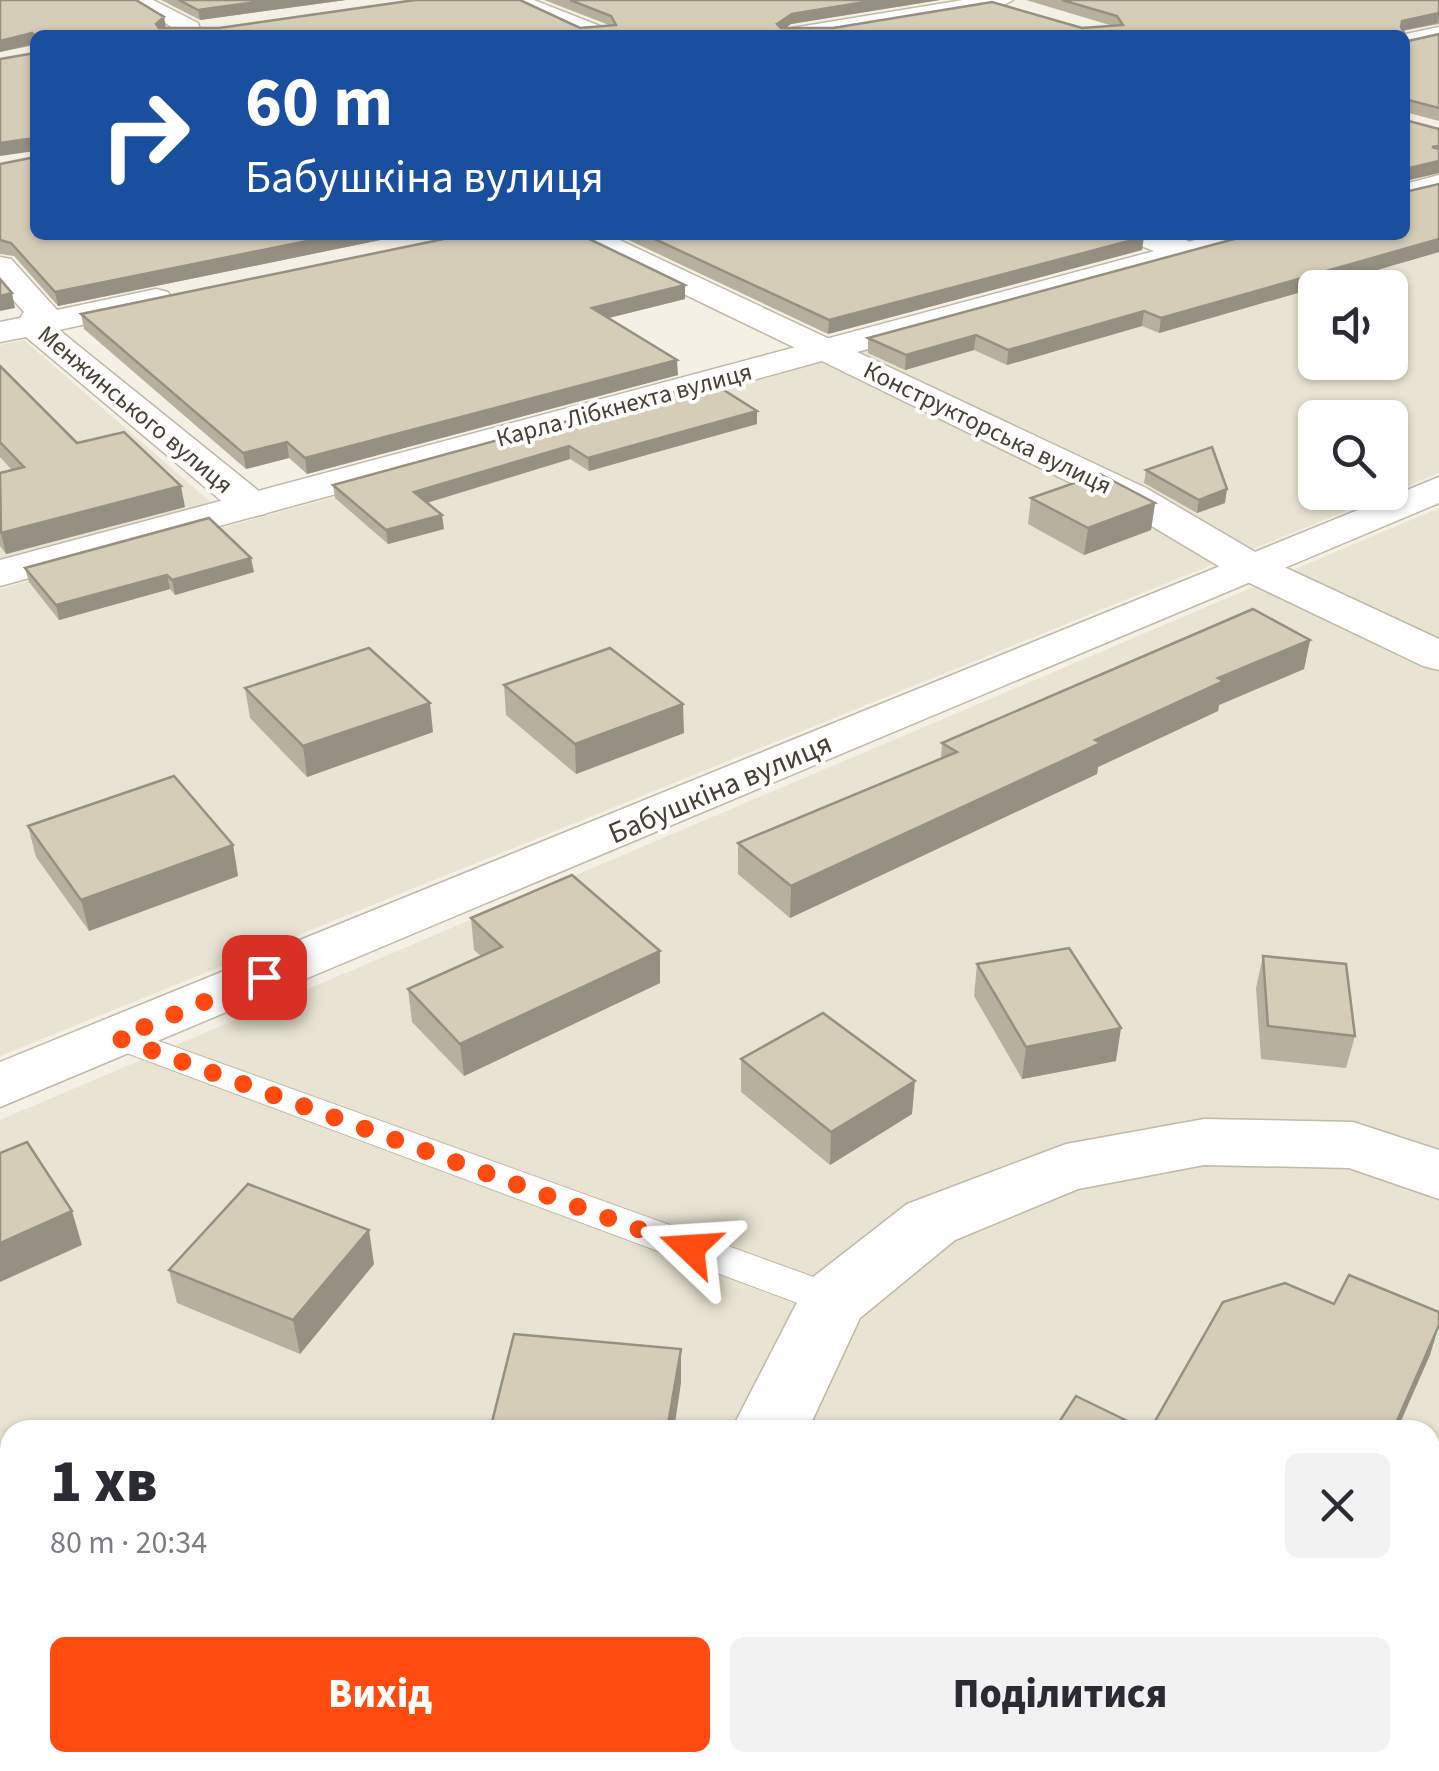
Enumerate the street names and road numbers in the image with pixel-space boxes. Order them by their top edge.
street label: Менжинського вулиця [30,317,241,502]
street label: Конструкторська вулиця [857,352,1118,504]
street label: Карла Лібкнехта вулиця [492,353,756,456]
street label: Бабушкіна вулиця [602,722,839,855]

